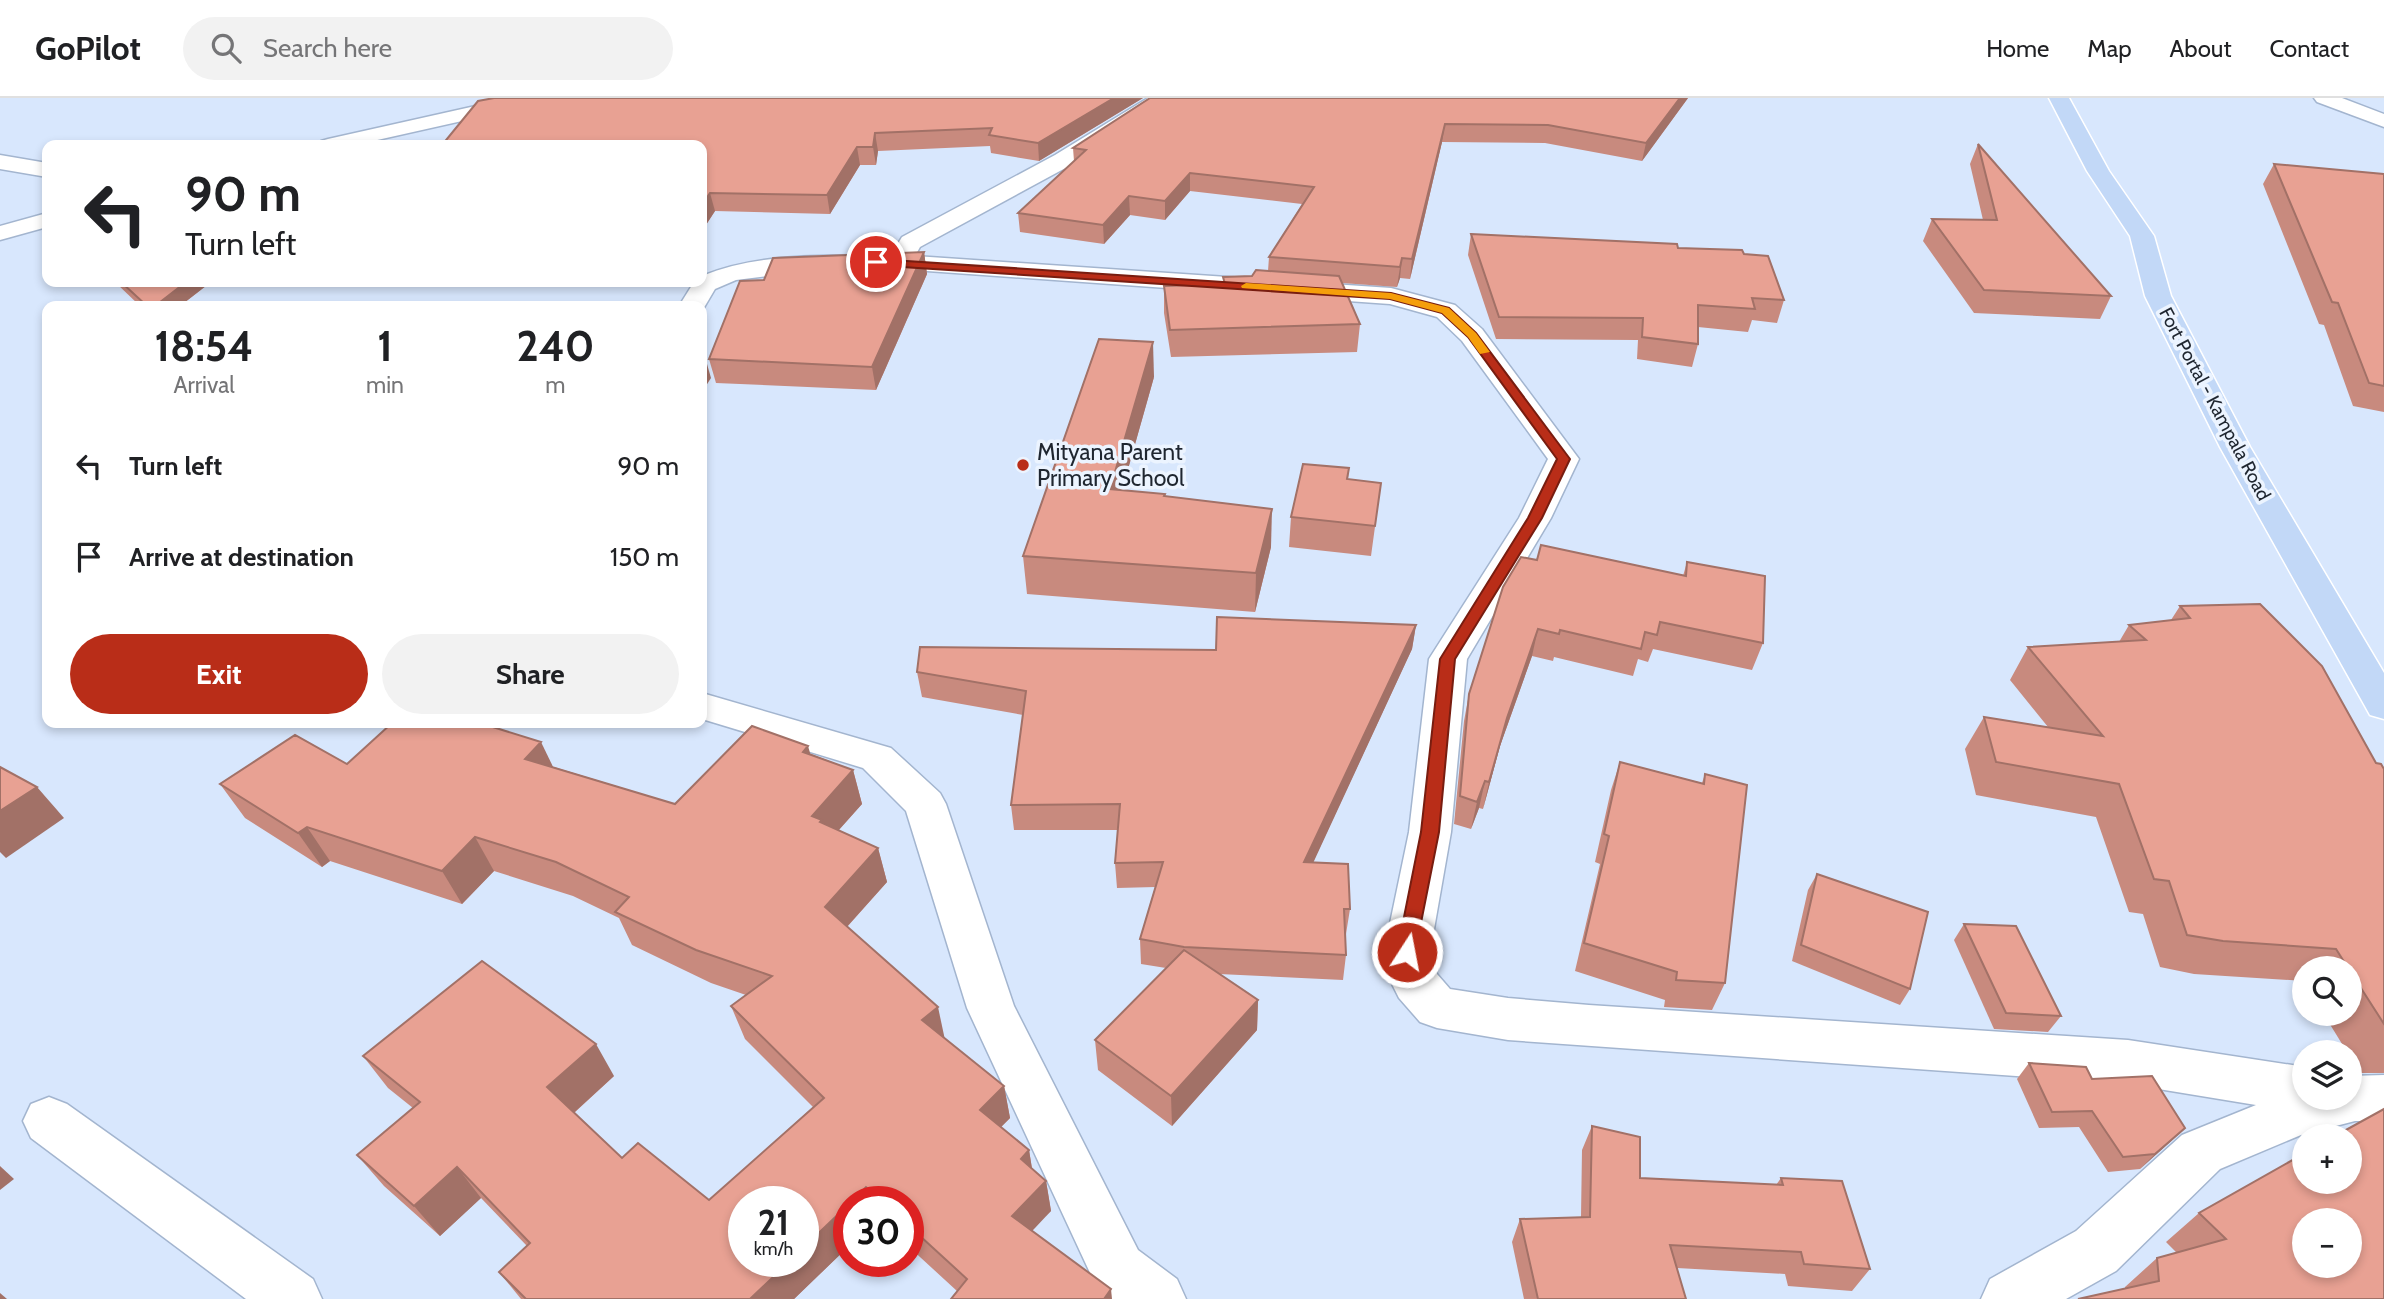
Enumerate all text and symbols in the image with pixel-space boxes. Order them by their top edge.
search box [183,17,673,80]
text: GoPilot [35,28,141,68]
icon: search [207,29,245,67]
text: Search here [263,32,392,64]
text: Home [1986,34,2049,63]
text: Map [2087,34,2132,63]
text: About [2170,34,2232,63]
text: Contact [2270,34,2349,63]
text: 90 m [185,164,301,223]
icon: left [70,168,161,259]
text: Turn left [185,224,296,263]
pin [846,232,906,292]
icon: arrive [857,243,895,281]
street label: Fort Portal - Kampala Road [2154,304,2276,504]
text: 18:54 [155,320,253,372]
text: 1 [377,320,393,372]
text: 240 [516,320,594,372]
text: Arrival [173,371,235,399]
text: min [366,371,404,399]
text: m [545,371,566,399]
place label: Mityana Parent Primary School [1037,438,1185,492]
icon: left [70,447,108,485]
text: Turn left [129,450,222,482]
text: 90 m [617,450,679,482]
marker: Mityana Parent Primary School [1015,457,1031,473]
icon: arrive [70,538,108,576]
text: Arrive at destination [129,541,354,573]
text: 150 m [610,541,679,573]
button: Exit [70,634,368,714]
button: Share [382,634,679,714]
position arrow [1370,915,1444,989]
map controls [2292,956,2362,1278]
button: search [2292,956,2362,1026]
button: layers [2292,1040,2362,1110]
button: + [2292,1124,2362,1194]
speed limit sign: 30 [833,1186,924,1277]
text: 21 [758,1201,789,1244]
button: − [2292,1208,2362,1278]
text: km/h [754,1238,793,1260]

